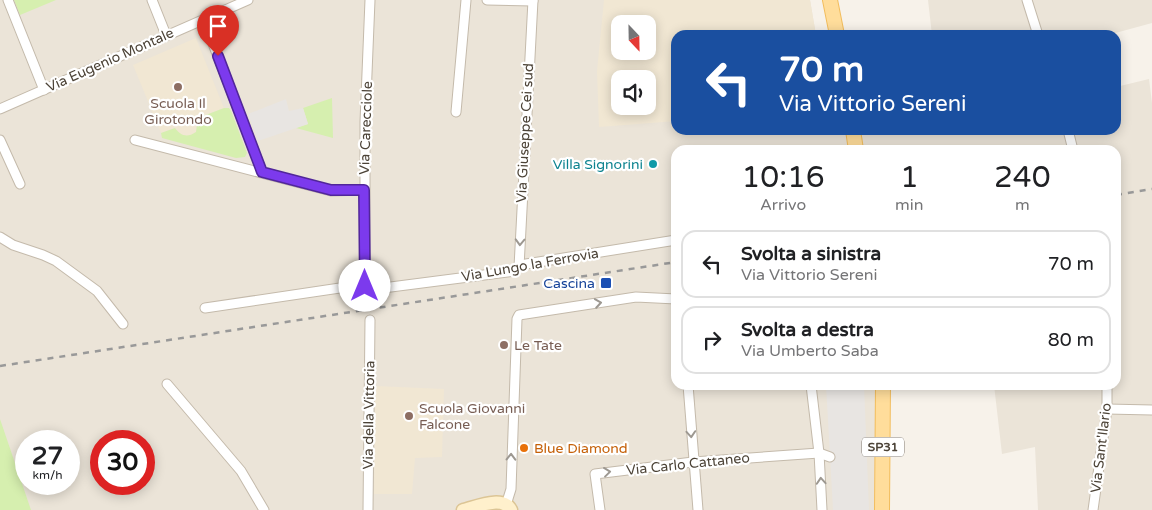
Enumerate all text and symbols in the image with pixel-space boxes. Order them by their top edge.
pin [197,5,239,56]
icon: arrive [204,12,232,40]
north arrow [611,15,656,60]
map controls [611,15,656,115]
street label: Via Eugenio Montale [44,24,176,96]
text: 70 m [779,49,864,91]
icon: left [696,50,761,115]
street label: Via Giuseppe Cei sud [513,63,537,203]
button: sound [611,70,656,115]
marker: Scuola Il Girotondo [172,81,184,93]
street label: Via Carecciole [356,81,376,175]
text: Via Vittorio Sereni [779,91,967,117]
place label: Scuola Il Girotondo [144,95,212,128]
place label: Villa Signorini [553,156,643,173]
marker: Villa Signorini [647,158,659,170]
text: 10:16 [741,159,825,196]
text: 1 [900,159,919,196]
text: 240 [994,159,1051,196]
text: Arrivo [760,195,806,215]
text: min [895,195,924,215]
text: m [1015,195,1030,215]
one-way arrow [514,238,525,246]
text: Svolta a sinistra [741,243,881,265]
street label: Via Lungo la Ferrovia [460,245,600,285]
icon: left [698,250,726,278]
text: 70 m [1048,253,1094,275]
position arrow [338,259,390,311]
text: Via Vittorio Sereni [741,265,877,285]
place label: Cascina [543,275,595,292]
marker: Cascina [599,276,613,290]
one-way arrow [594,299,603,309]
text: Svolta a destra [741,319,874,341]
icon: right [698,326,726,354]
text: 80 m [1048,329,1094,351]
place label: Le Tate [514,337,562,354]
marker: Le Tate [498,339,510,351]
text: Via Umberto Saba [741,341,879,361]
street label: Via della Vittoria [360,361,378,469]
place label: Scuola Giovanni Falcone [419,400,525,433]
street label: Via Sant'Ilario [1087,402,1115,494]
marker: Scuola Giovanni Falcone [403,410,415,422]
speed limit sign: 30 [90,430,155,495]
one-way arrow [686,430,697,438]
road number: SP31 [862,438,904,457]
place label: Blue Diamond [534,440,628,457]
text: 27 [32,441,63,471]
marker: Blue Diamond [518,442,530,454]
street label: Via Carlo Cattaneo [625,449,751,479]
one-way arrow [506,452,517,460]
one-way arrow [603,467,611,478]
text: km/h [32,468,63,482]
one-way arrow [815,477,826,485]

